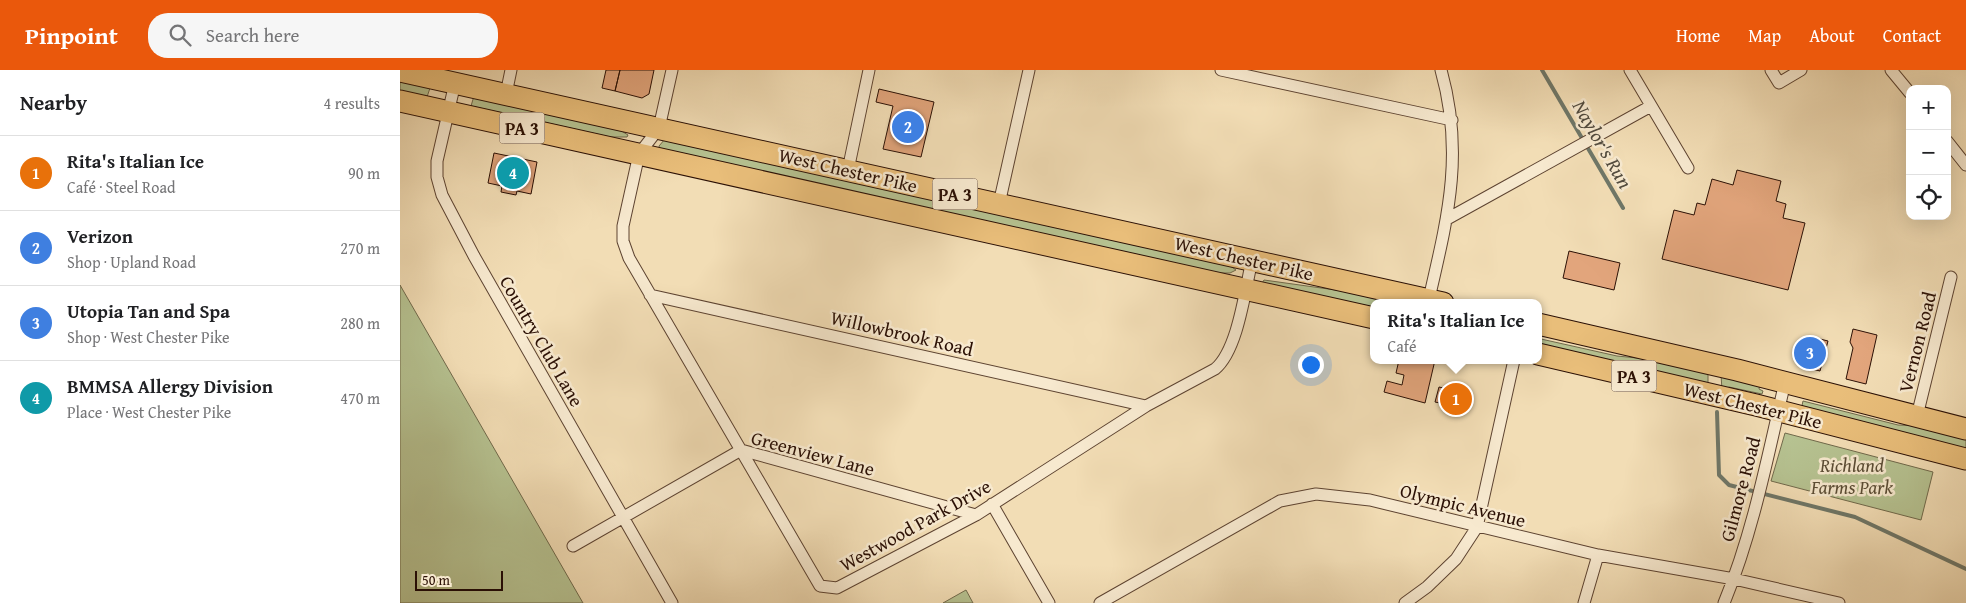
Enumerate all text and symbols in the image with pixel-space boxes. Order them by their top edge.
search box [148,13,498,58]
text: Pinpoint [25,18,118,53]
icon: search [166,21,194,49]
text: Search here [206,21,299,49]
text: Home [1676,22,1720,49]
text: Map [1748,22,1781,49]
text: About [1809,22,1855,49]
text: Contact [1883,22,1941,49]
map controls [1906,85,1951,220]
button: + [1906,85,1951,130]
text: Nearby [20,87,87,118]
text: 4 results [323,91,380,115]
water label: Naylor's Run [1565,93,1640,194]
pin: 2 [892,108,924,146]
road number: PA 3 [500,112,544,144]
button: − [1906,130,1951,175]
street label: West Chester Pike [776,140,920,200]
text: Rita's Italian Ice [67,147,204,175]
pin: 4 [497,154,529,192]
text: 1 [32,161,40,185]
text: 90 m [348,161,380,185]
text: Café · Steel Road [67,175,176,199]
button: locate [1906,175,1951,220]
road number: PA 3 [932,178,978,210]
text: Verizon [67,222,133,250]
street label: West Chester Pike [1172,228,1316,288]
text: 2 [32,236,40,260]
text: 270 m [340,236,380,260]
text: Shop · Upland Road [67,250,196,274]
street label: Country Club Lane [493,270,591,412]
street label: Vernon Road [1891,288,1943,395]
text: Utopia Tan and Spa [67,297,230,325]
popup [1370,299,1542,364]
street label: Willowbrook Road [828,303,977,363]
text: Rita's Italian Ice [1387,306,1525,334]
text: 3 [32,311,40,335]
text: 280 m [340,311,380,335]
text: Shop · West Chester Pike [67,325,230,349]
text: Café [1387,334,1416,358]
pin: 3 [1794,334,1826,372]
your location [1298,352,1324,378]
road number: PA 3 [1612,360,1656,392]
text: BMMSA Allergy Division [67,372,273,400]
street label: West Chester Pike [1681,374,1825,436]
pin: 1 [1440,380,1472,418]
text: 4 [32,386,40,410]
text: 470 m [340,386,380,410]
text: Place · West Chester Pike [67,400,231,424]
street label: Greenview Lane [748,423,878,483]
street label: Gilmore Road [1713,433,1768,545]
park label: Richland Farms Park [1810,451,1893,501]
street label: Westwood Park Drive [834,472,996,578]
street label: Olympic Avenue [1397,476,1529,534]
scale bar [415,568,502,591]
text: 50 m [422,570,450,590]

